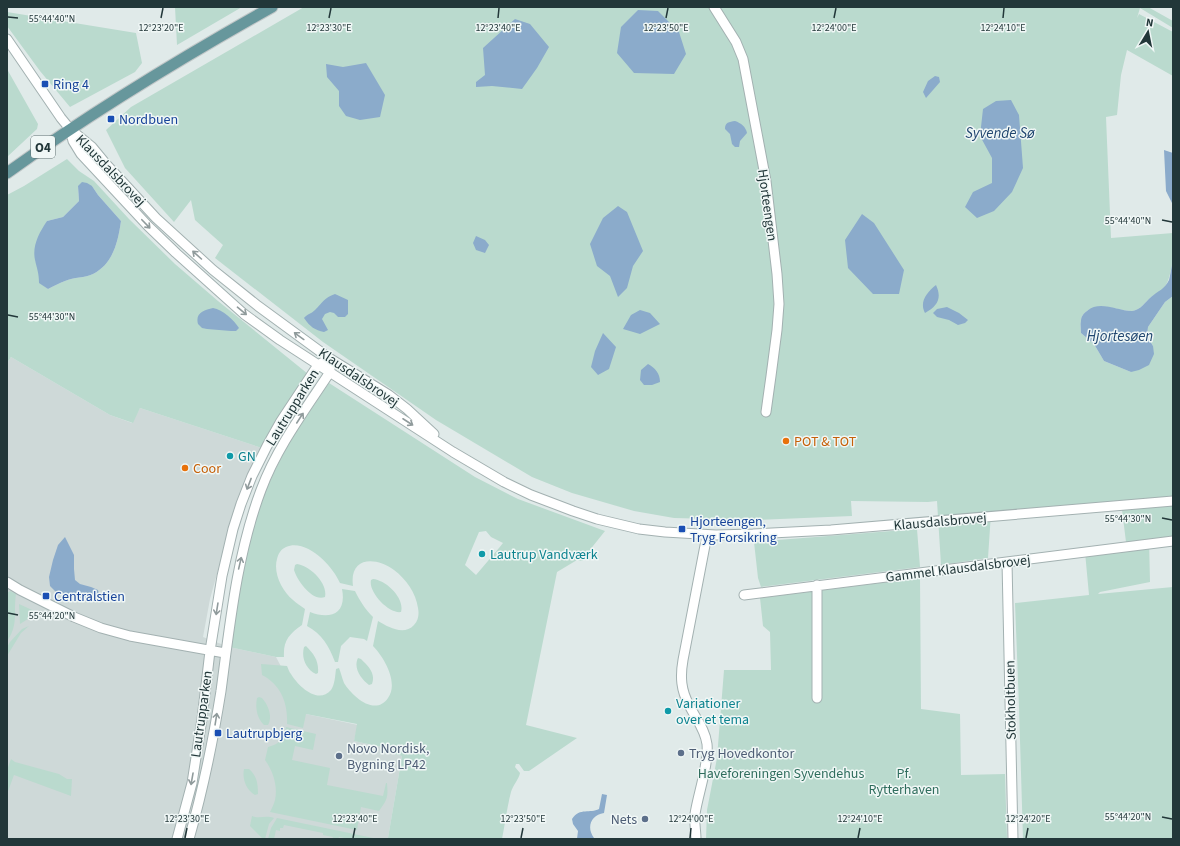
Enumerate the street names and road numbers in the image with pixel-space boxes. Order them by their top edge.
street label: Klausdalsbrovej [71,130,150,211]
road number: O4 [31,136,55,158]
street label: Hjorteengen [752,168,782,242]
street label: Klausdalsbrovej [314,343,403,412]
street label: Lautrupparken [261,365,324,450]
street label: Klausdalsbrovej [893,508,987,536]
street label: Gammel Klausdalsbrovej [885,550,1032,588]
street label: Stokholtbuen [1000,660,1022,740]
street label: Lautrupparken [186,670,218,759]

